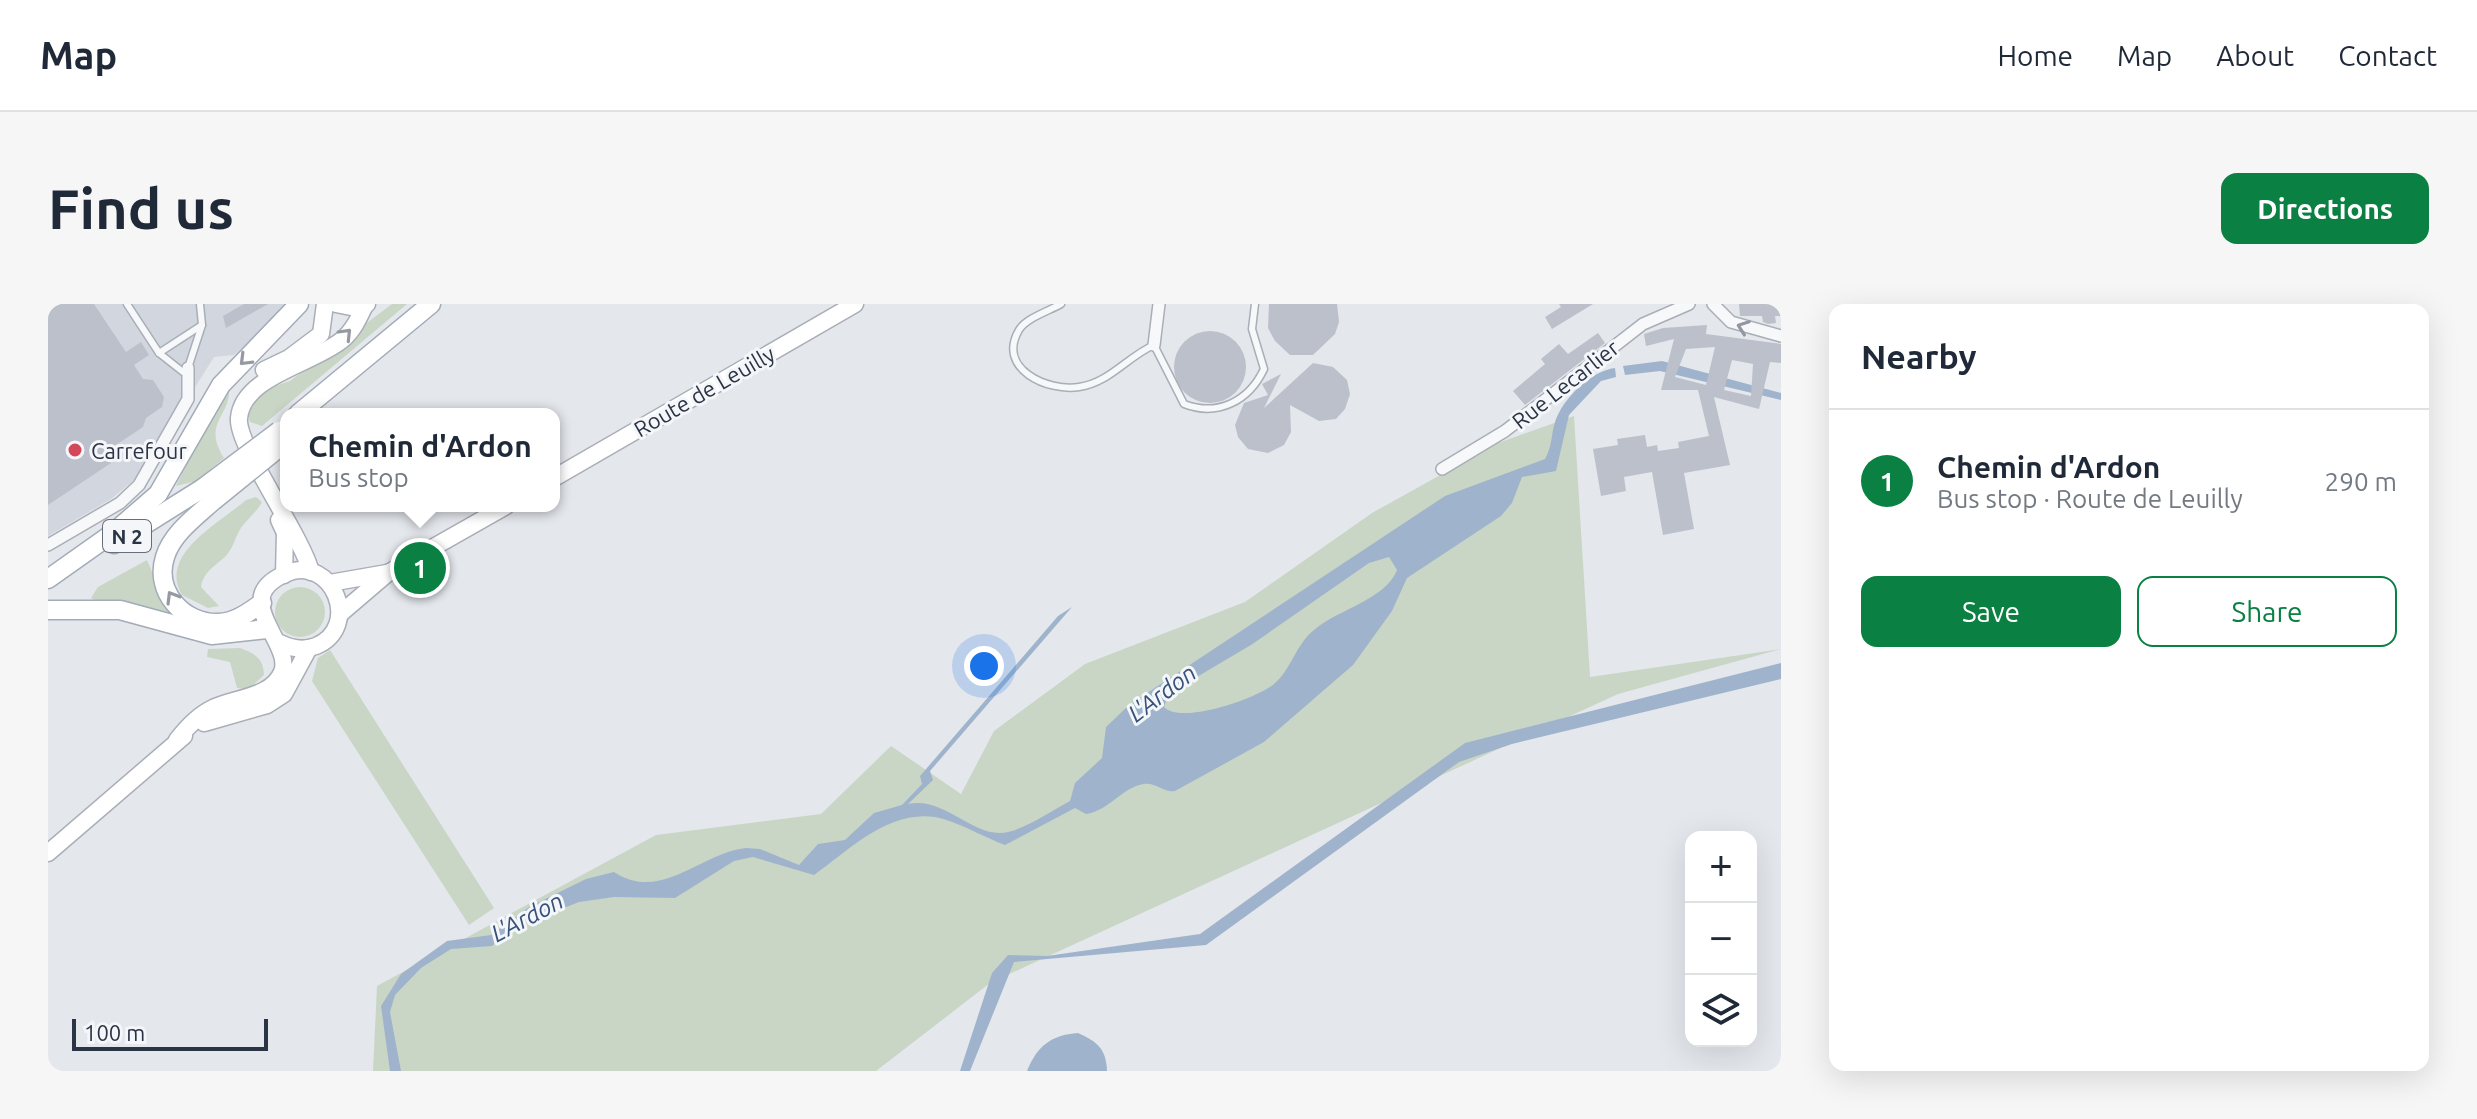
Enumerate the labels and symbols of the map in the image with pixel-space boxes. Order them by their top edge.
one-way arrow [1737,320,1751,337]
one-way arrow [337,329,351,343]
street label: Rue Lecarlier [1507,334,1624,433]
street label: Route de Leuilly [629,340,779,441]
one-way arrow [240,351,254,365]
place label: Carrefour [91,438,187,463]
marker: Carrefour [66,441,84,459]
road number: N 2 [103,520,151,552]
pin: 1 [394,538,446,598]
one-way arrow [167,592,182,606]
your location [964,646,1004,686]
water label: L'Ardon [1123,659,1201,727]
water label: L'Ardon [486,887,568,947]
scale bar [72,1015,268,1051]

